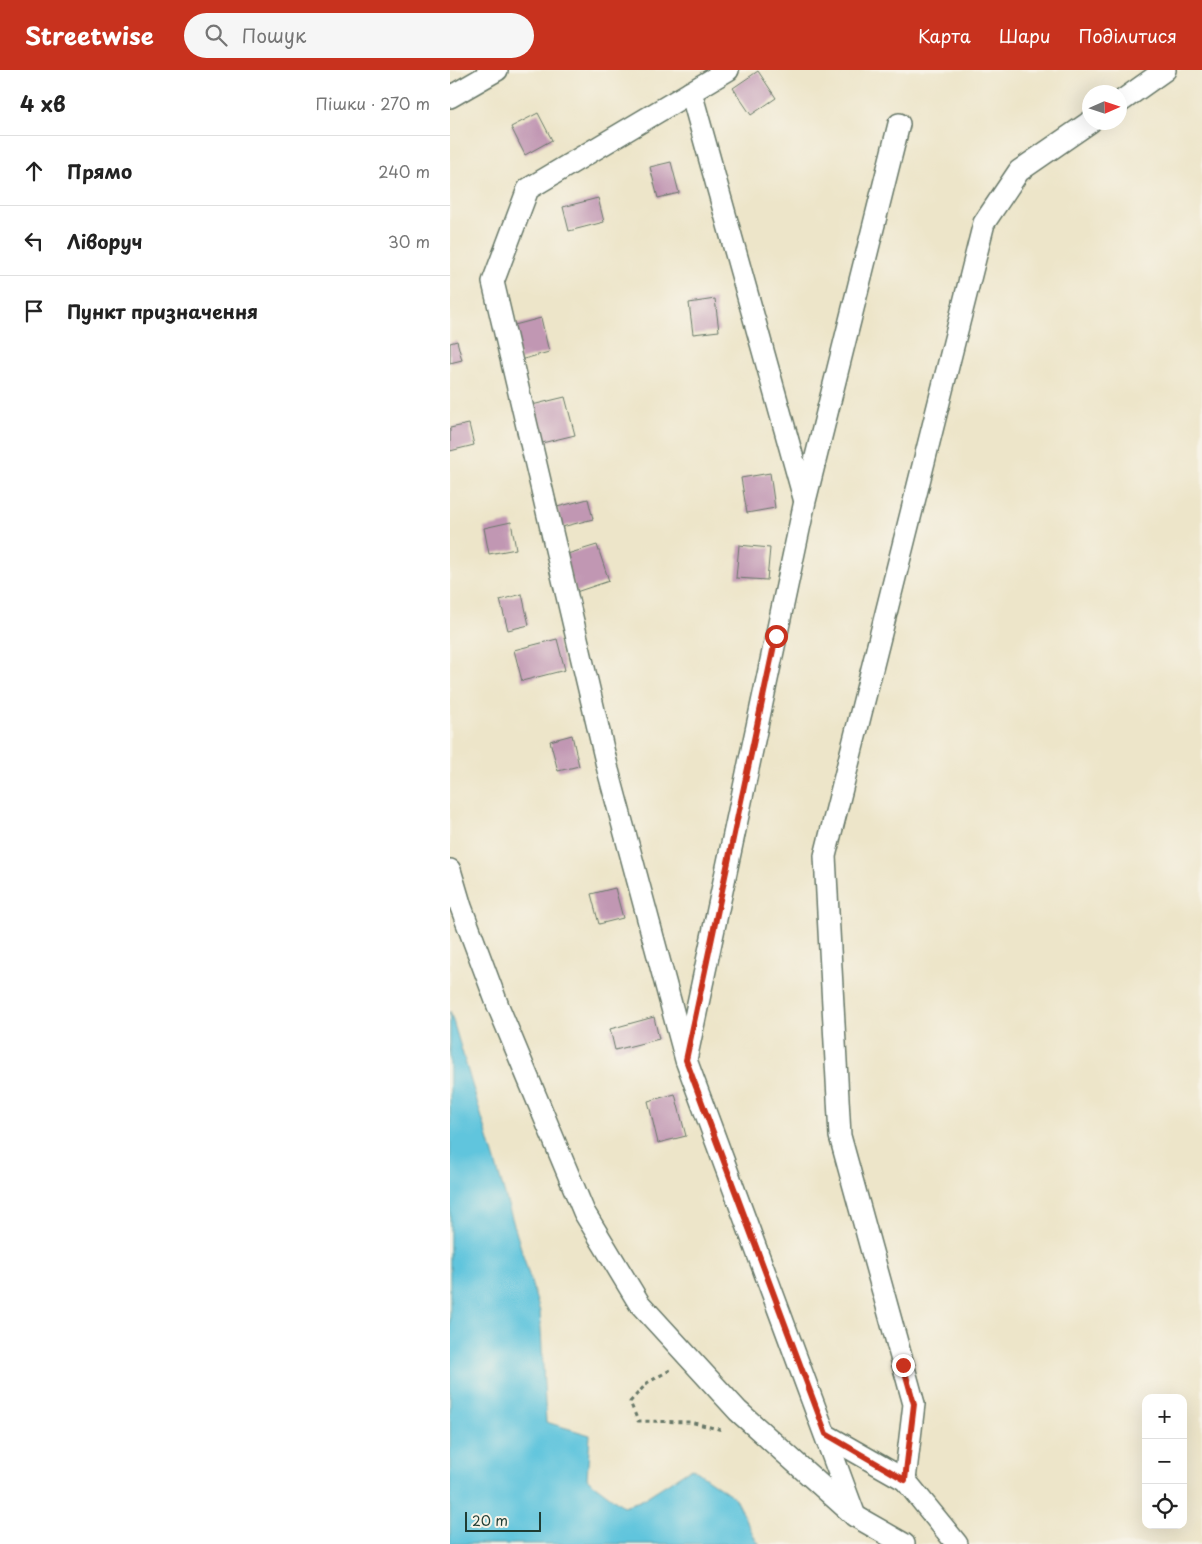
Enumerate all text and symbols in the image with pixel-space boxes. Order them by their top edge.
search box [184,13,534,58]
text: Streetwise [25,17,154,53]
icon: search [202,21,230,49]
text: Пошук [242,21,306,49]
text: Карта [918,22,971,49]
text: Шари [999,22,1051,49]
text: Поділитися [1079,22,1177,49]
north arrow [1082,85,1127,130]
text: 4 хв [20,87,66,119]
text: Пішки · 270 m [315,91,430,115]
icon: ahead [20,157,48,185]
text: Прямо [67,157,132,185]
text: 240 m [378,159,430,183]
icon: left [20,227,48,255]
text: Ліворуч [67,227,143,255]
text: 30 m [388,229,430,253]
icon: arrive [20,297,48,325]
text: Пункт призначення [67,297,258,325]
route start [765,625,788,648]
route end [892,1354,915,1377]
map controls [1142,1394,1187,1529]
button: + [1142,1394,1187,1439]
button: − [1142,1439,1187,1484]
button: locate [1142,1484,1187,1529]
scale bar [465,1509,541,1532]
text: 20 m [472,1510,508,1531]

